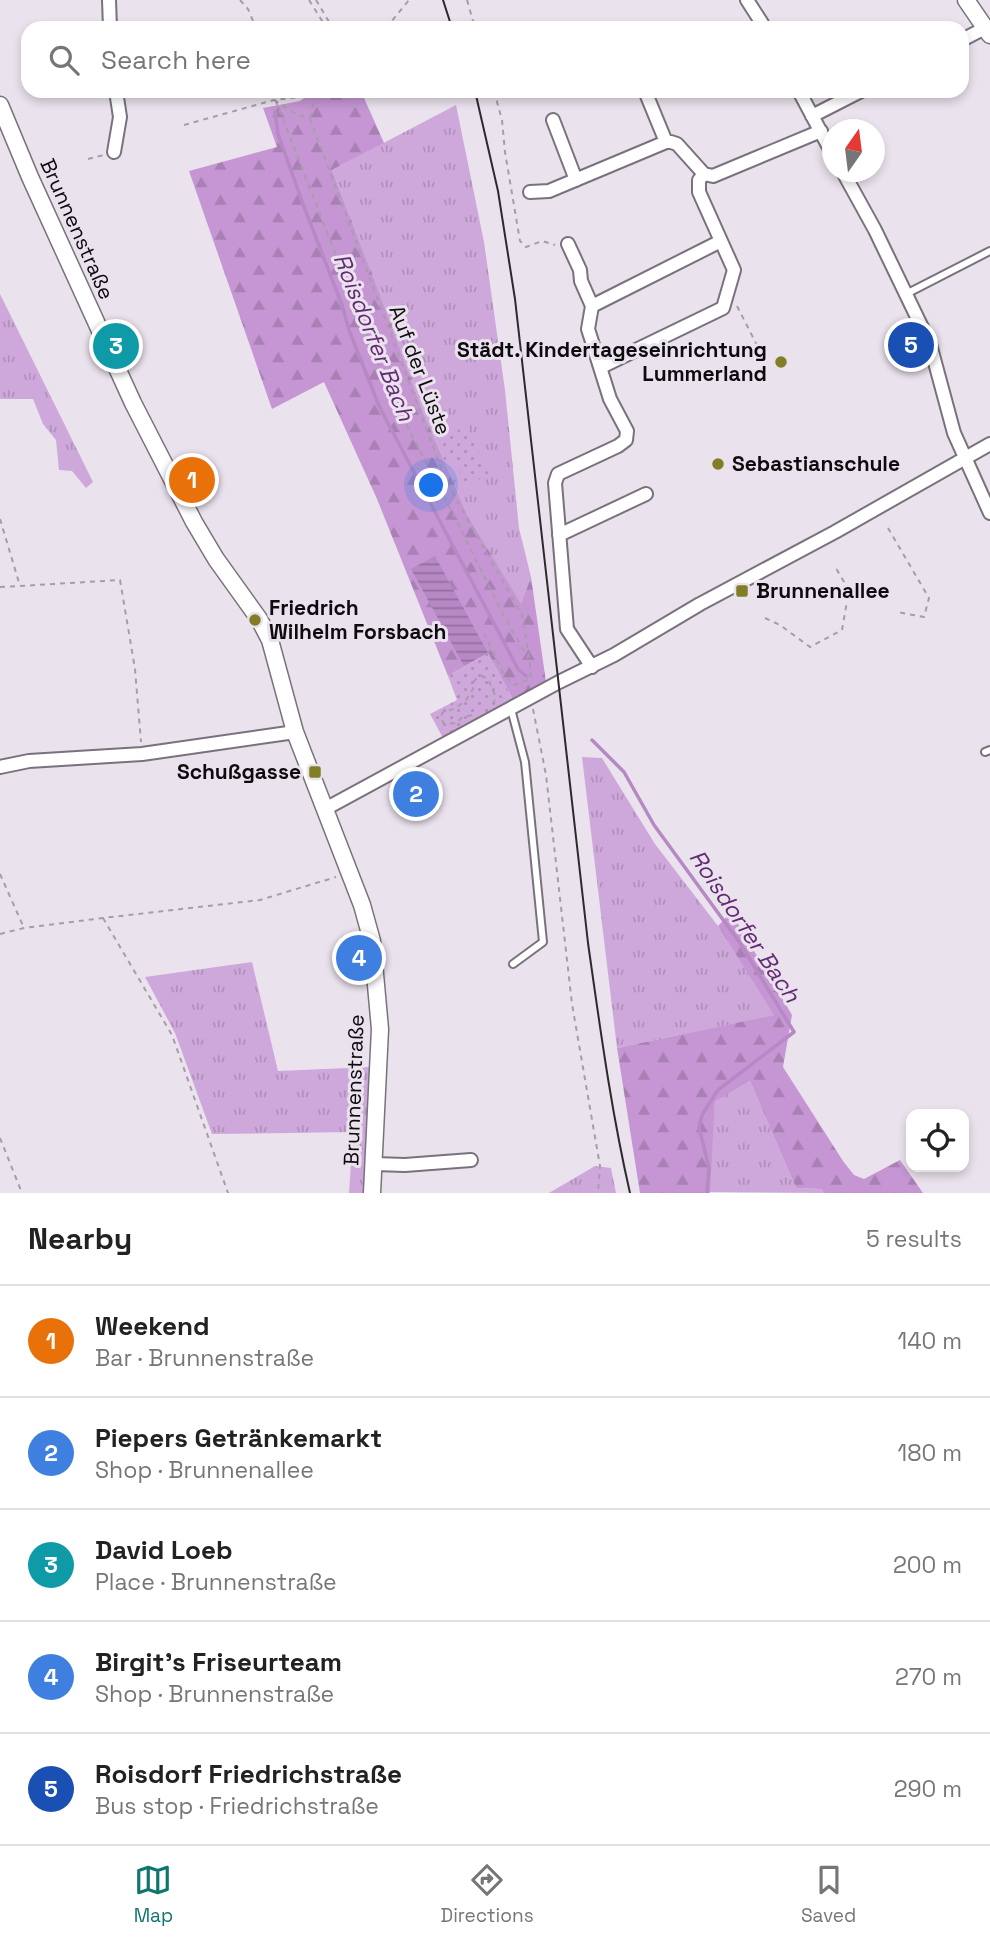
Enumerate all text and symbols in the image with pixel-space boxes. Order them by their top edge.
search box [21,21,969,98]
icon: search [45,41,83,79]
text: Search here [101,43,251,77]
north arrow [822,119,885,182]
street label: Brunnenstraße [34,154,121,303]
water label: Roisdorfer Bach [327,249,422,426]
street label: Auf der Lüste [383,301,458,439]
pin: 5 [888,319,934,371]
pin: 3 [93,320,139,372]
place label: Städt. Kindertageseinrichtung Lummerland [457,336,767,387]
marker: Städt. Kindertageseinrichtung Lummerland [773,354,789,370]
place label: Sebastianschule [732,450,900,477]
pin: 1 [169,454,215,506]
marker: Sebastianschule [710,456,726,472]
your location [414,468,448,502]
place label: Brunnenallee [756,577,890,604]
marker: Brunnenallee [734,583,750,599]
place label: Friedrich Wilhelm Forsbach [269,594,447,645]
marker: Friedrich Wilhelm Forsbach [247,612,263,628]
place label: Schußgasse [177,758,301,785]
marker: Schußgasse [307,764,323,780]
pin: 2 [393,768,439,820]
water label: Roisdorfer Bach [683,844,808,1009]
pin: 4 [336,932,382,984]
street label: Brunnenstraße [337,1014,370,1166]
map controls [906,1109,969,1172]
button: locate [906,1109,969,1172]
text: Nearby [28,1219,132,1258]
text: 5 results [866,1224,962,1254]
text: Weekend [95,1309,210,1343]
text: 1 [46,1326,56,1356]
text: 140 m [898,1326,962,1356]
text: Bar · Brunnenstraße [95,1343,314,1373]
text: Piepers Getränkemarkt [95,1421,382,1455]
text: 2 [44,1438,58,1468]
text: 180 m [898,1438,962,1468]
text: Shop · Brunnenallee [95,1455,314,1485]
text: David Loeb [95,1533,233,1567]
text: 3 [44,1550,58,1580]
text: 200 m [893,1550,962,1580]
text: Place · Brunnenstraße [95,1567,337,1597]
text: Birgit's Friseurteam [95,1645,342,1679]
text: 4 [44,1662,58,1692]
text: 270 m [895,1662,962,1692]
text: Shop · Brunnenstraße [95,1679,334,1709]
text: Roisdorf Friedrichstraße [95,1757,402,1791]
text: 5 [44,1774,58,1804]
text: 290 m [894,1774,962,1804]
text: Bus stop · Friedrichstraße [95,1791,379,1821]
tab: Map [134,1861,173,1928]
tab: Directions [441,1861,534,1928]
tab: Saved [801,1861,856,1928]

